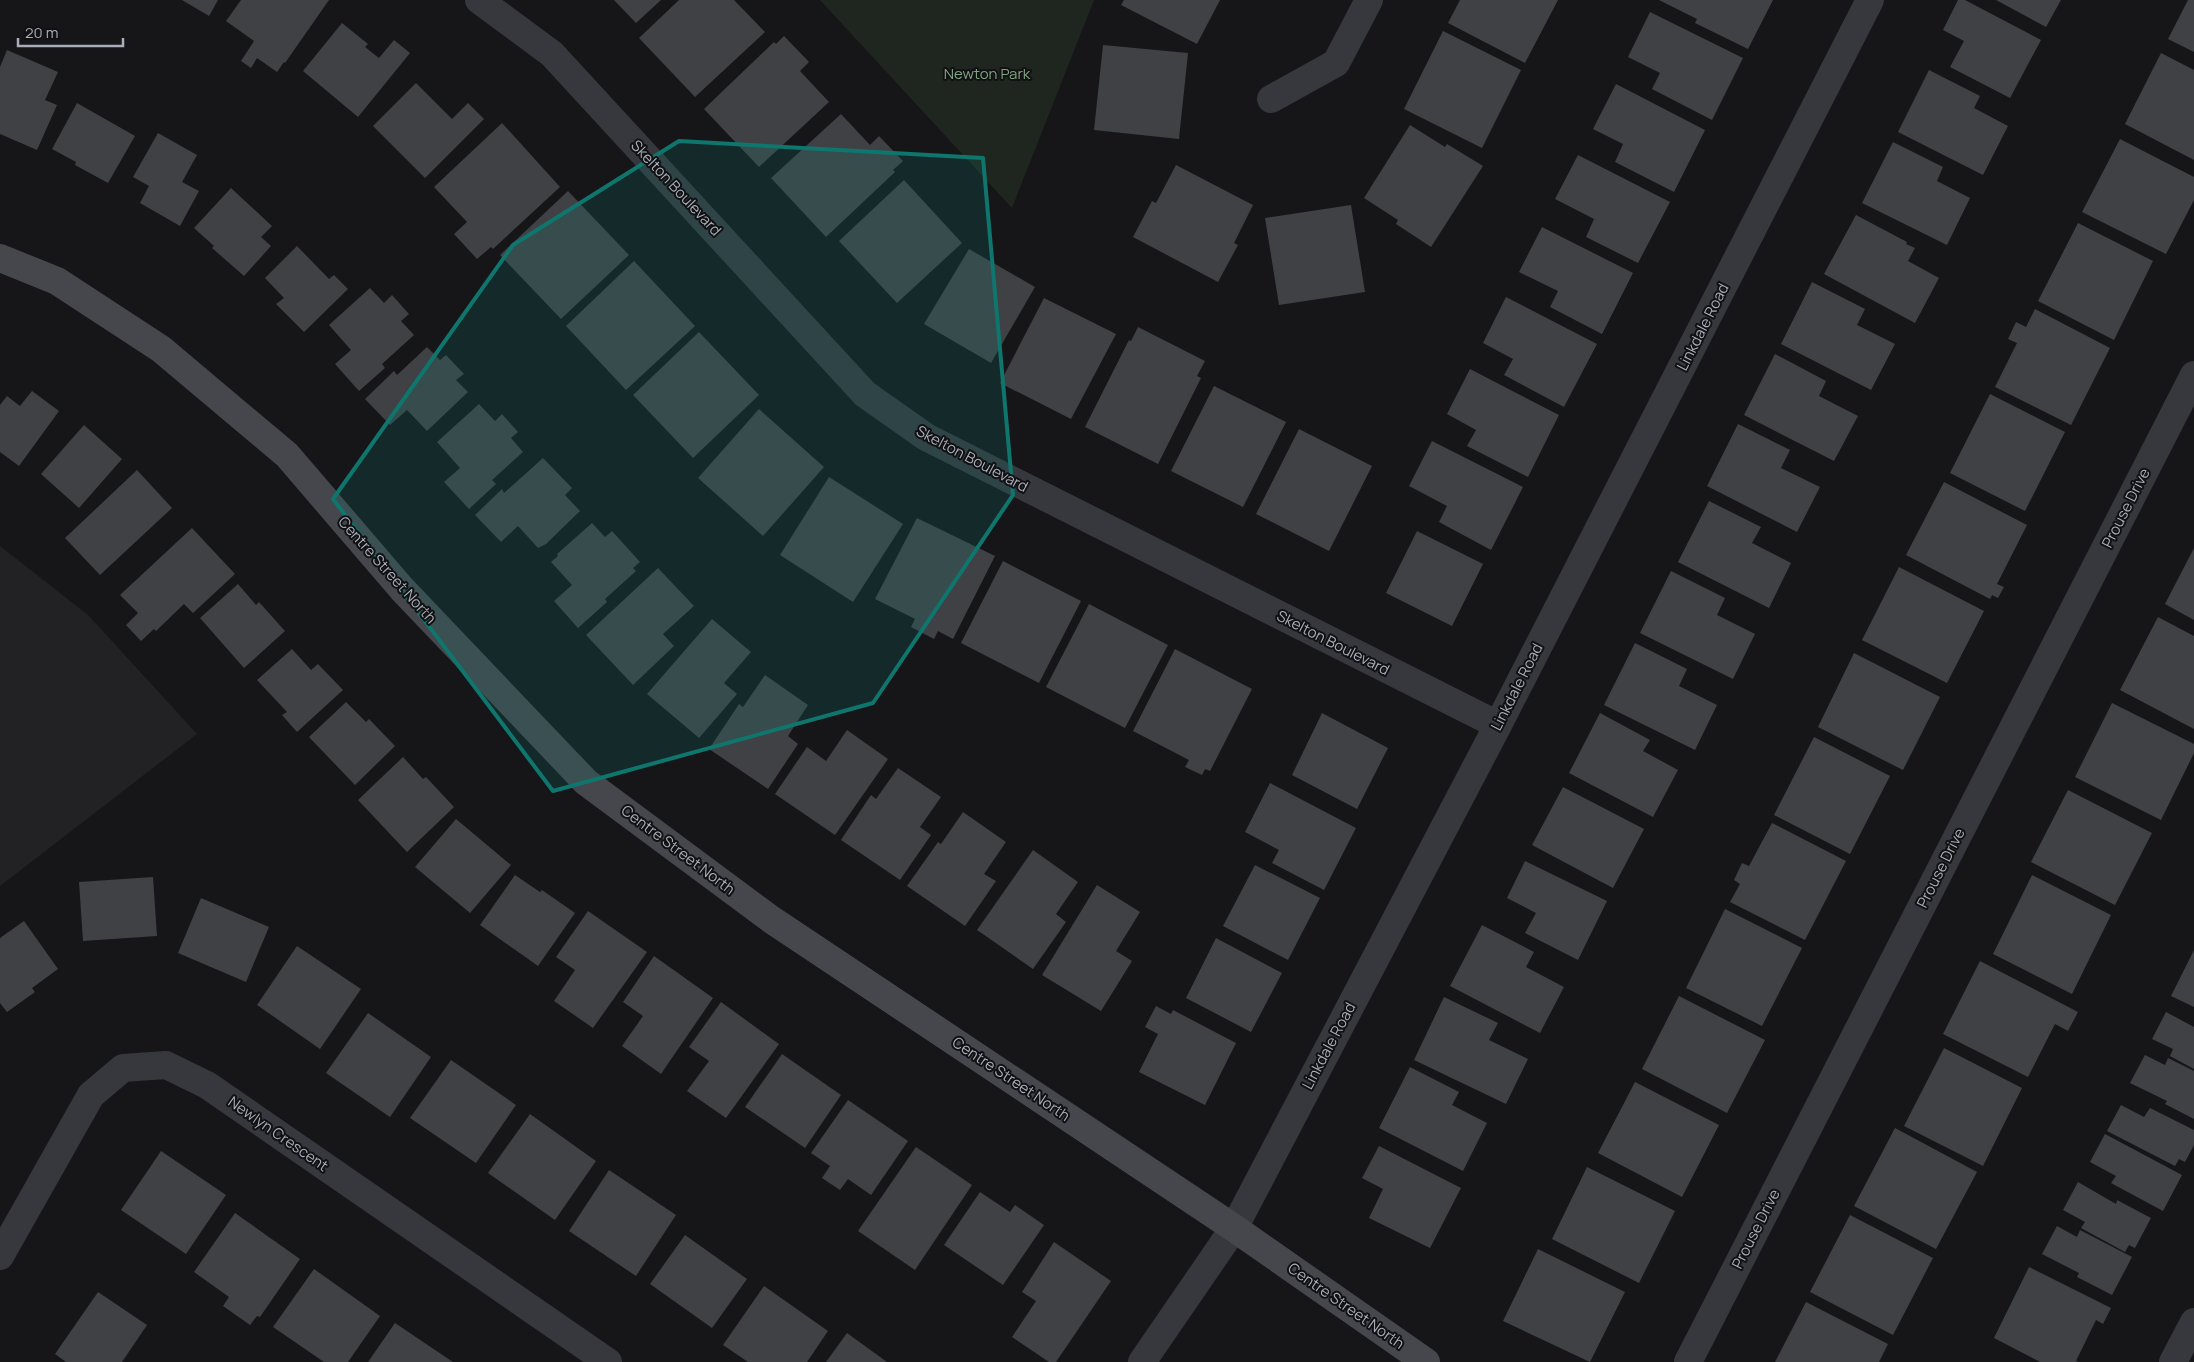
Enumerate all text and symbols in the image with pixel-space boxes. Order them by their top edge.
scale bar [18,15,122,47]
text: 20 m [25,22,58,43]
park label: Newton Park [944,63,1031,84]
street label: Skelton Boulevard [626,135,726,240]
street label: Linkdale Road [1672,280,1734,374]
street label: Skelton Boulevard [913,420,1032,497]
street label: Prouse Drive [2096,464,2155,551]
street label: Centre Street North [333,511,441,628]
street label: Skelton Boulevard [1273,605,1393,680]
street label: Linkdale Road [1486,640,1548,734]
street label: Centre Street North [617,800,740,899]
street label: Prouse Drive [1911,824,1970,911]
street label: Linkdale Road [1297,999,1360,1093]
street label: Centre Street North [948,1031,1074,1126]
street label: Newlyn Crescent [224,1091,333,1176]
street label: Prouse Drive [1726,1185,1785,1272]
street label: Centre Street North [1284,1257,1409,1354]

